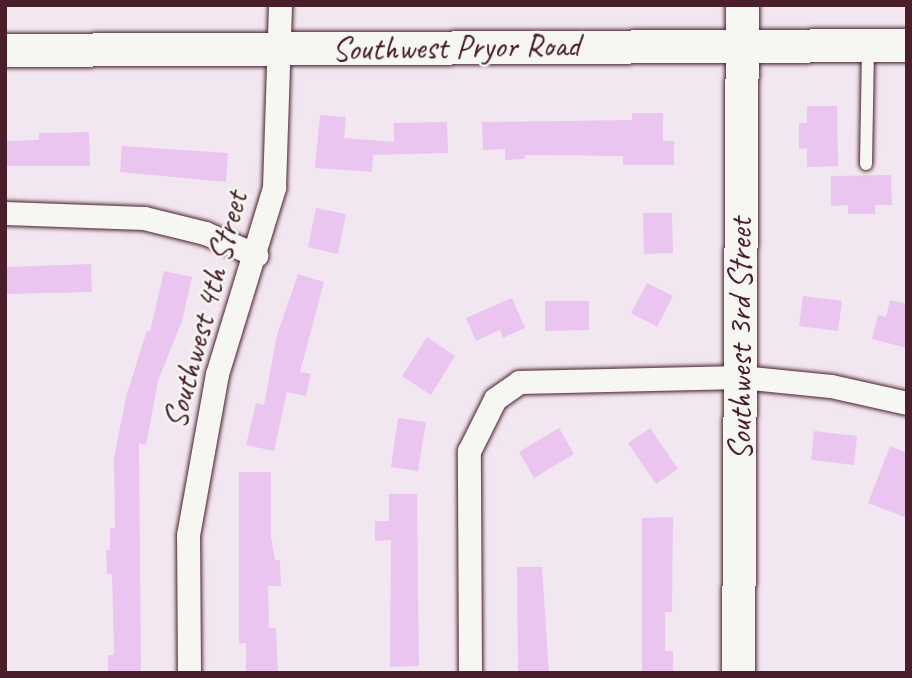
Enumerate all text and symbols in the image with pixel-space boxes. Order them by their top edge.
street label: Southwest Pryor Road [331,26,581,70]
street label: Southwest 4th Street [155,187,257,433]
street label: Southwest 3rd Street [721,218,761,460]

